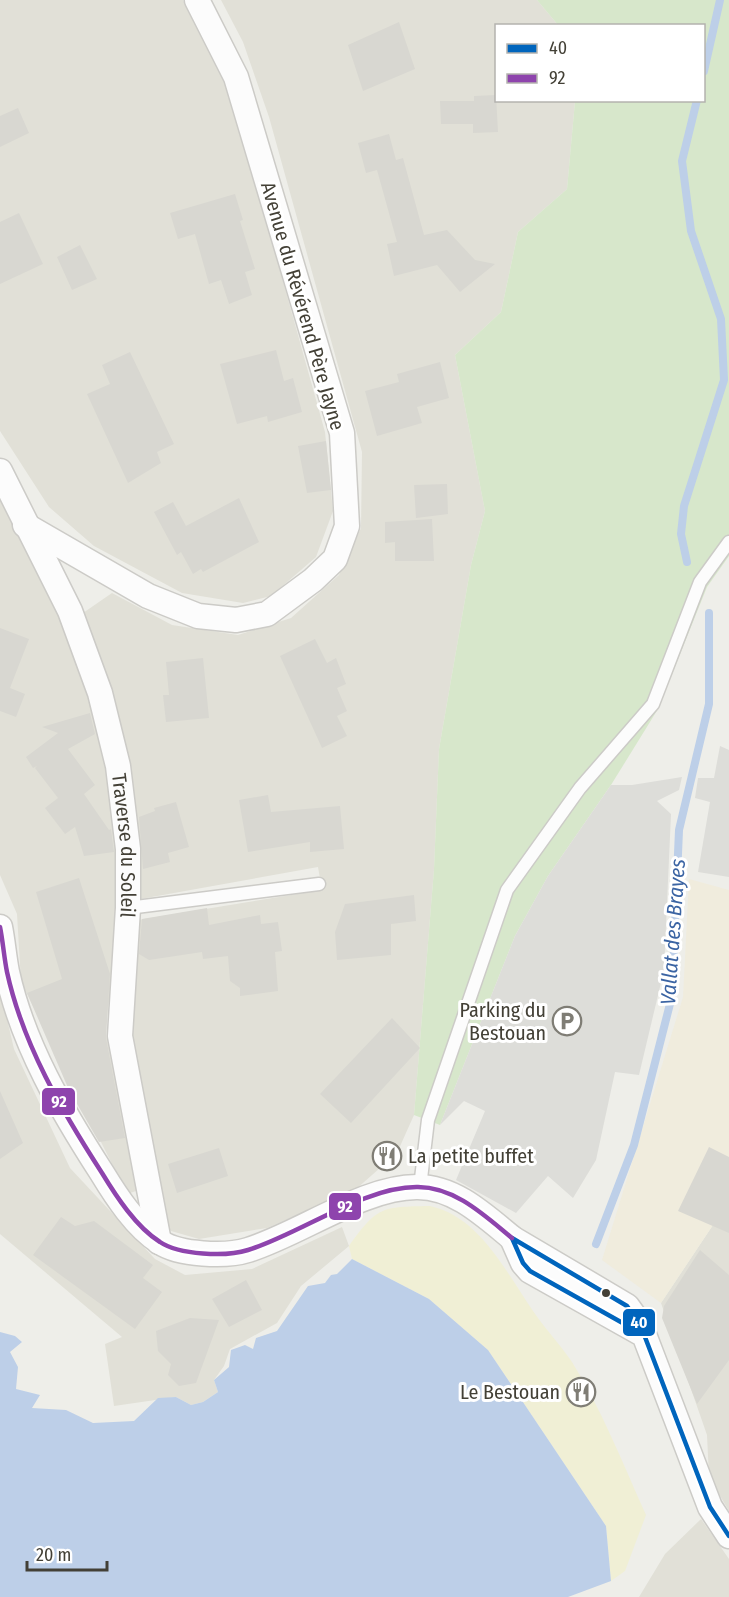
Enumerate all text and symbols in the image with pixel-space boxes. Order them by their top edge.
legend [495,24,705,102]
text: 40 [549,37,567,59]
text: 92 [549,67,565,89]
street label: Avenue du Révérend Père Jayne [256,179,350,433]
street label: Traverse du Soleil [107,772,140,919]
water label: Vallat des Brayes [655,858,691,1006]
place label: Parking du Bestouan [460,998,546,1045]
parking icon: Parking du Bestouan [551,1005,583,1037]
line badge: 92 [41,1087,76,1116]
text: 92 [51,1092,67,1111]
restaurant icon: La petite buffet [371,1140,403,1172]
place label: La petite buffet [408,1144,534,1168]
line badge: 92 [328,1192,362,1221]
text: 92 [337,1197,353,1216]
unlabelled marker [600,1287,612,1299]
line badge: 40 [622,1308,656,1337]
text: 40 [631,1313,648,1332]
restaurant icon: Le Bestouan [565,1376,597,1408]
place label: Le Bestouan [460,1380,560,1404]
scale bar [27,1534,106,1572]
text: 20 m [36,1544,71,1566]

